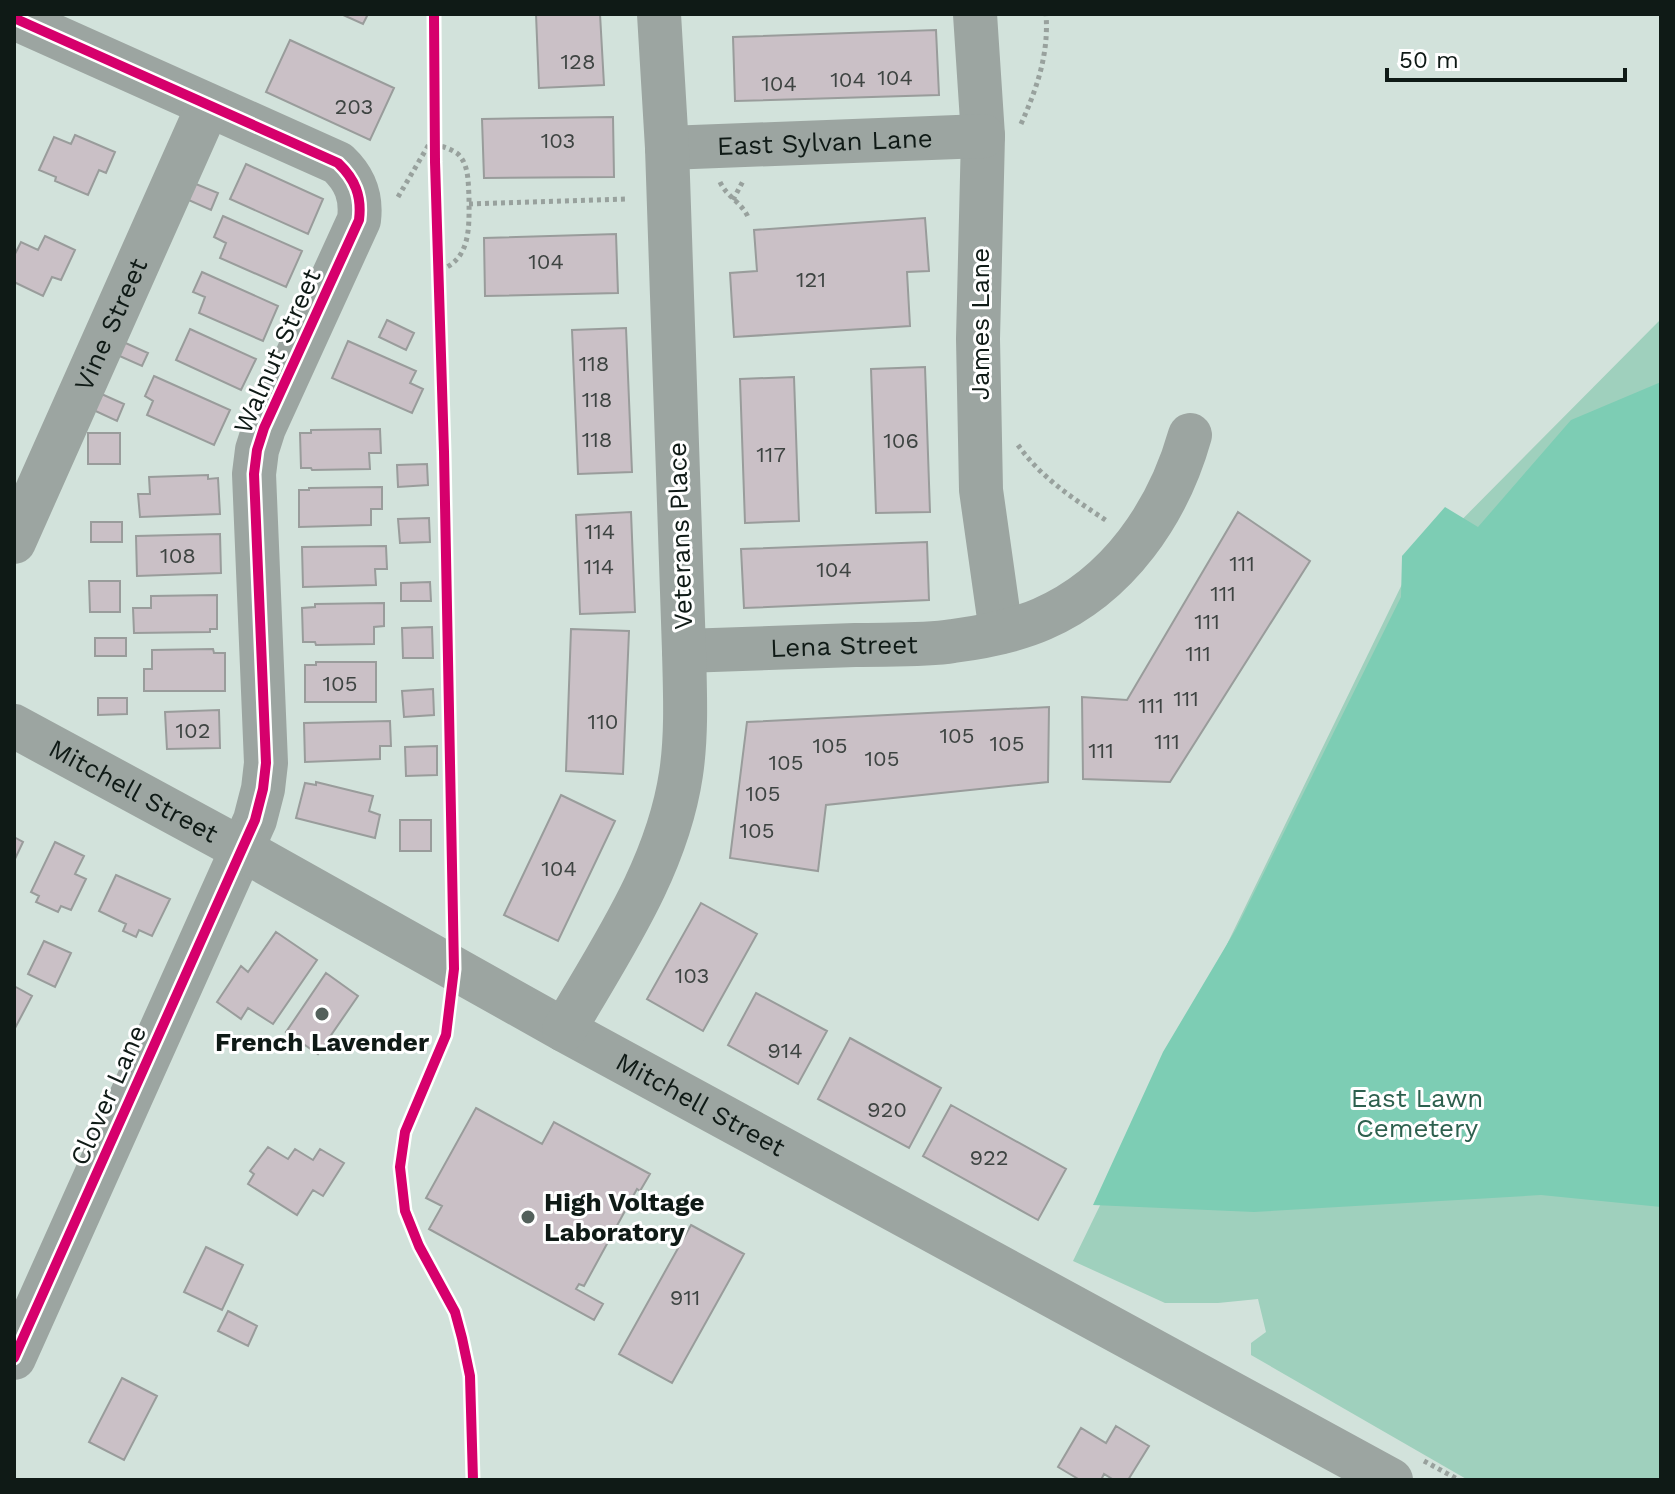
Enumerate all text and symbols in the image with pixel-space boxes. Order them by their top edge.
scale bar [1387,32,1625,82]
text: 50 m [1399,46,1459,74]
house number: 128 [561,49,595,74]
house number: 104 [877,65,913,90]
house number: 104 [830,67,866,92]
house number: 104 [761,71,797,96]
house number: 203 [335,94,373,119]
street label: East Sylvan Lane [716,123,933,161]
house number: 103 [541,128,575,153]
street label: James Lane [965,248,995,400]
house number: 104 [528,249,564,274]
street label: Vine Street [68,253,153,396]
street label: Walnut Street [227,264,327,438]
house number: 121 [796,267,826,292]
house number: 118 [579,351,609,376]
house number: 118 [582,387,612,412]
house number: 118 [582,427,612,452]
house number: 106 [883,428,919,453]
street label: Veterans Place [662,442,698,630]
house number: 117 [756,442,786,467]
house number: 114 [585,519,615,544]
house number: 108 [160,543,196,568]
house number: 111 [1229,551,1255,576]
house number: 114 [584,554,614,579]
house number: 104 [816,557,852,582]
house number: 111 [1210,581,1236,606]
house number: 111 [1194,609,1220,634]
street label: Lena Street [770,629,918,663]
house number: 111 [1185,641,1211,666]
house number: 105 [322,671,358,696]
house number: 111 [1173,686,1199,711]
house number: 111 [1138,693,1164,718]
house number: 110 [588,709,618,734]
house number: 102 [175,718,211,743]
house number: 105 [939,723,975,748]
house number: 111 [1154,729,1180,754]
house number: 105 [989,731,1025,756]
street label: Mitchell Street [44,733,223,849]
house number: 105 [812,733,848,758]
house number: 111 [1088,738,1114,763]
house number: 105 [864,746,900,771]
house number: 105 [768,750,804,775]
house number: 105 [745,781,781,806]
house number: 105 [739,818,775,843]
house number: 104 [541,856,577,881]
house number: 103 [675,963,709,988]
marker: French Lavender [313,1005,331,1023]
street label: Clover Lane [64,1020,152,1170]
place label: French Lavender [215,1027,430,1057]
house number: 914 [767,1038,803,1063]
street label: Mitchell Street [611,1046,790,1162]
park label: East Lawn Cemetery [1351,1083,1483,1143]
house number: 920 [867,1097,907,1122]
house number: 922 [969,1145,1009,1170]
place label: High Voltage Laboratory [544,1187,705,1247]
marker: High Voltage Laboratory [519,1208,537,1226]
house number: 911 [670,1285,700,1310]

